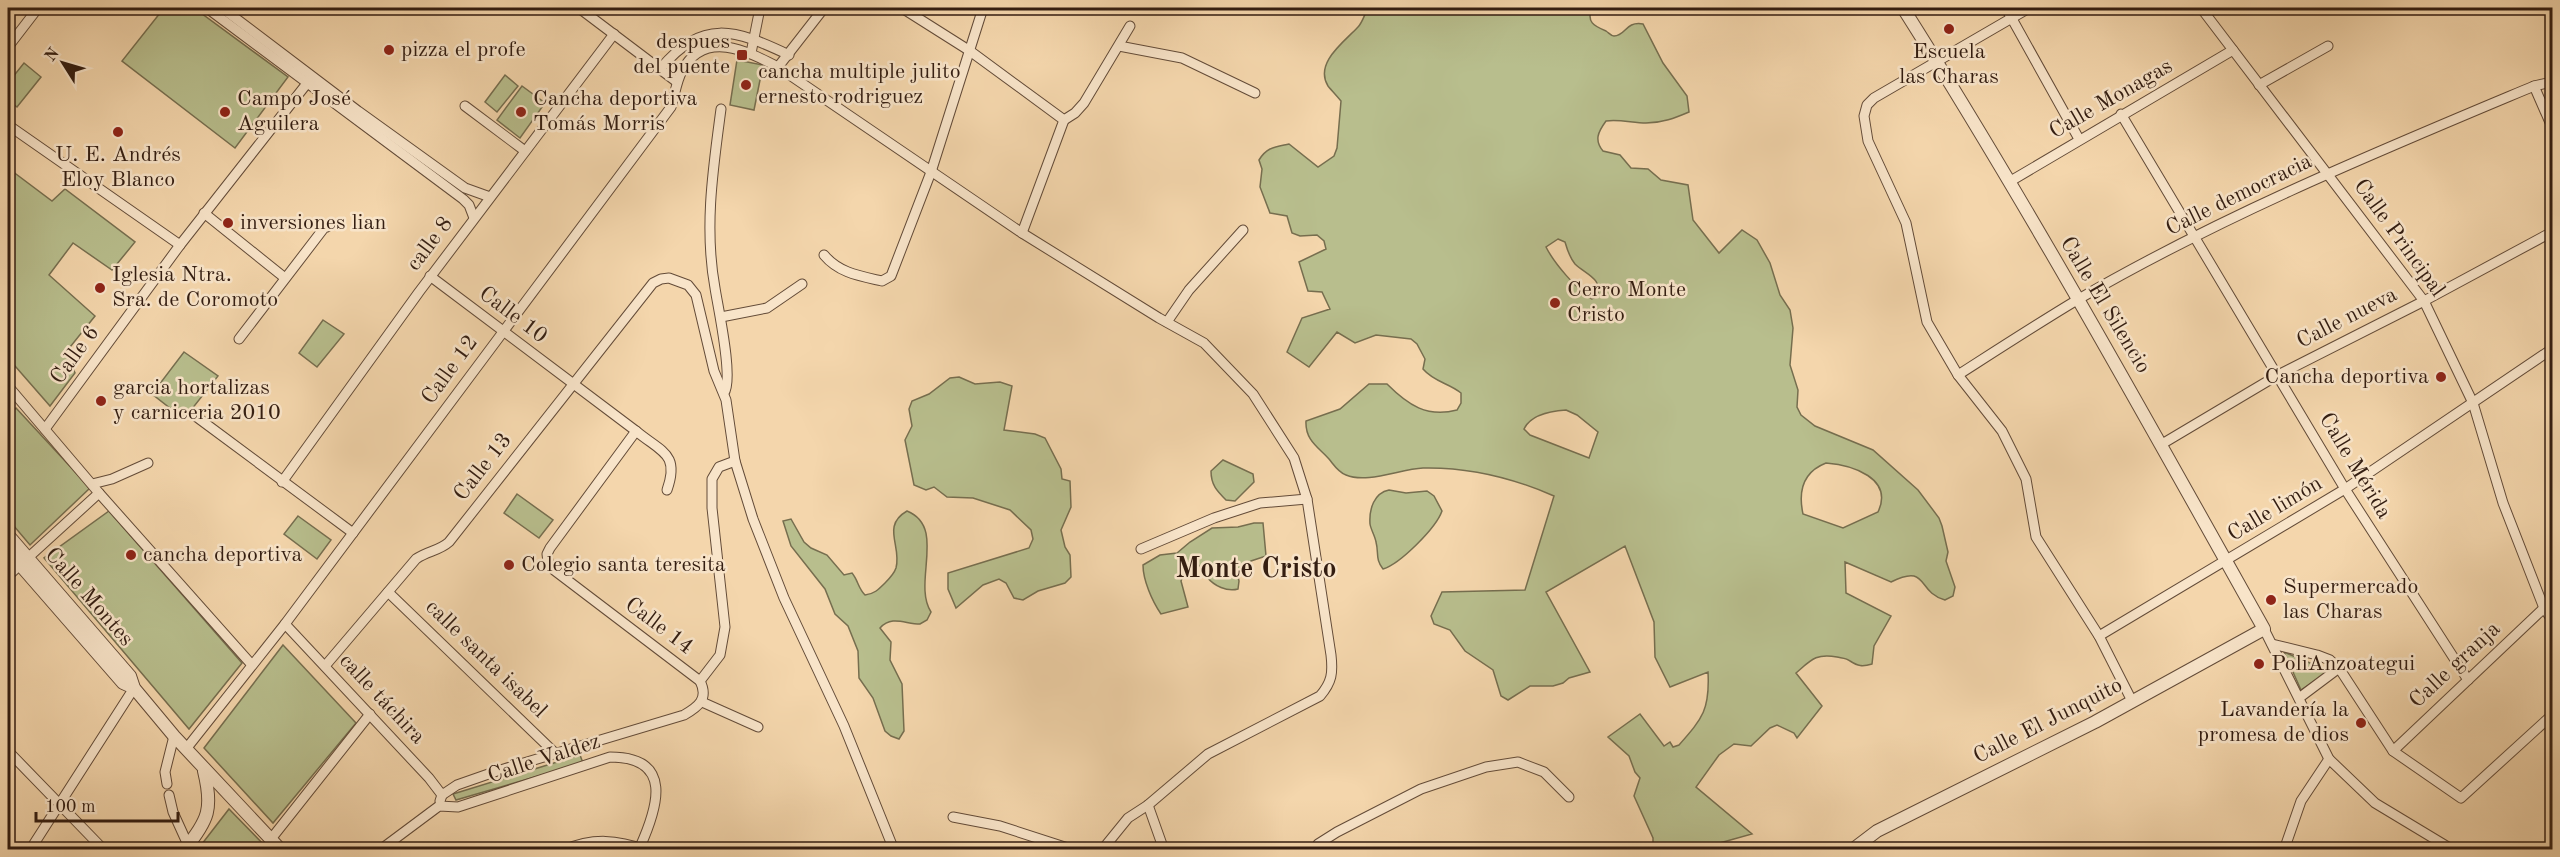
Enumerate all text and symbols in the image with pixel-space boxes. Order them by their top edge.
marker: Escuela las Charas [1942,22,1956,36]
place label: despues del puente [633,31,730,78]
north arrow [33,33,93,93]
place label: pizza el profe [401,39,526,61]
place label: Escuela las Charas [1899,41,1999,88]
marker: pizza el profe [382,43,396,57]
text: N [43,45,63,65]
marker: despues del puente [735,48,749,62]
street label: Calle Monagas [2046,55,2176,143]
place label: cancha multiple julito ernesto rodriguez [758,61,961,108]
marker: cancha multiple julito ernesto rodriguez [739,78,753,92]
place label: Campo José Aguilera [237,88,351,135]
place label: Cancha deportiva Tomás Morris [533,88,698,135]
marker: Campo José Aguilera [218,105,232,119]
marker: Cancha deportiva Tomás Morris [514,105,528,119]
marker: U. E. Andrés Eloy Blanco [111,125,125,139]
place label: U. E. Andrés Eloy Blanco [55,144,181,191]
street label: Calle democracia [2162,150,2316,240]
street label: Calle Principal [2349,175,2449,301]
place label: inversiones lian [240,212,386,234]
street label: calle 8 [403,213,457,275]
marker: inversiones lian [221,216,235,230]
street label: Calle El Silencio [2056,233,2154,377]
place label: Iglesia Ntra. Sra. de Coromoto [112,264,278,311]
place label: Cerro Monte Cristo [1567,279,1686,326]
marker: Iglesia Ntra. Sra. de Coromoto [93,281,107,295]
street label: Calle 10 [475,282,551,348]
street label: Calle nueva [2293,283,2401,353]
marker: Cerro Monte Cristo [1548,296,1562,310]
street label: Calle 6 [47,322,103,388]
street label: Calle 12 [418,331,482,409]
place label: Cancha deportiva [2265,366,2429,388]
marker: Cancha deportiva [2434,370,2448,384]
place label: garcia hortalizas y carniceria 2010 [113,377,281,424]
marker: garcia hortalizas y carniceria 2010 [94,394,108,408]
street label: Calle Mérida [2315,409,2395,523]
street label: Calle 13 [450,429,516,505]
street label: Calle limón [2224,472,2326,546]
street label: Calle Montes [41,544,137,650]
place label: cancha deportiva [143,544,302,566]
marker: cancha deportiva [124,548,138,562]
place label: Colegio santa teresita [521,554,726,576]
district label: Monte Cristo [1175,556,1337,584]
marker: Colegio santa teresita [502,558,516,572]
place label: Supermercado las Charas [2283,576,2418,623]
street label: Calle 14 [621,593,697,659]
marker: Supermercado las Charas [2264,593,2278,607]
street label: calle santa isabel [421,596,551,722]
street label: Calle granja [2405,618,2505,712]
street label: calle táchira [335,650,429,748]
place label: PoliAnzoategui [2271,653,2415,675]
marker: PoliAnzoategui [2252,657,2266,671]
street label: Calle El Junquito [1970,674,2126,768]
place label: Lavandería la promesa de dios [2198,699,2349,746]
marker: Lavandería la promesa de dios [2354,716,2368,730]
street label: Calle Valdez [485,730,603,788]
scale bar [36,785,178,823]
text: 100 m [45,798,96,816]

